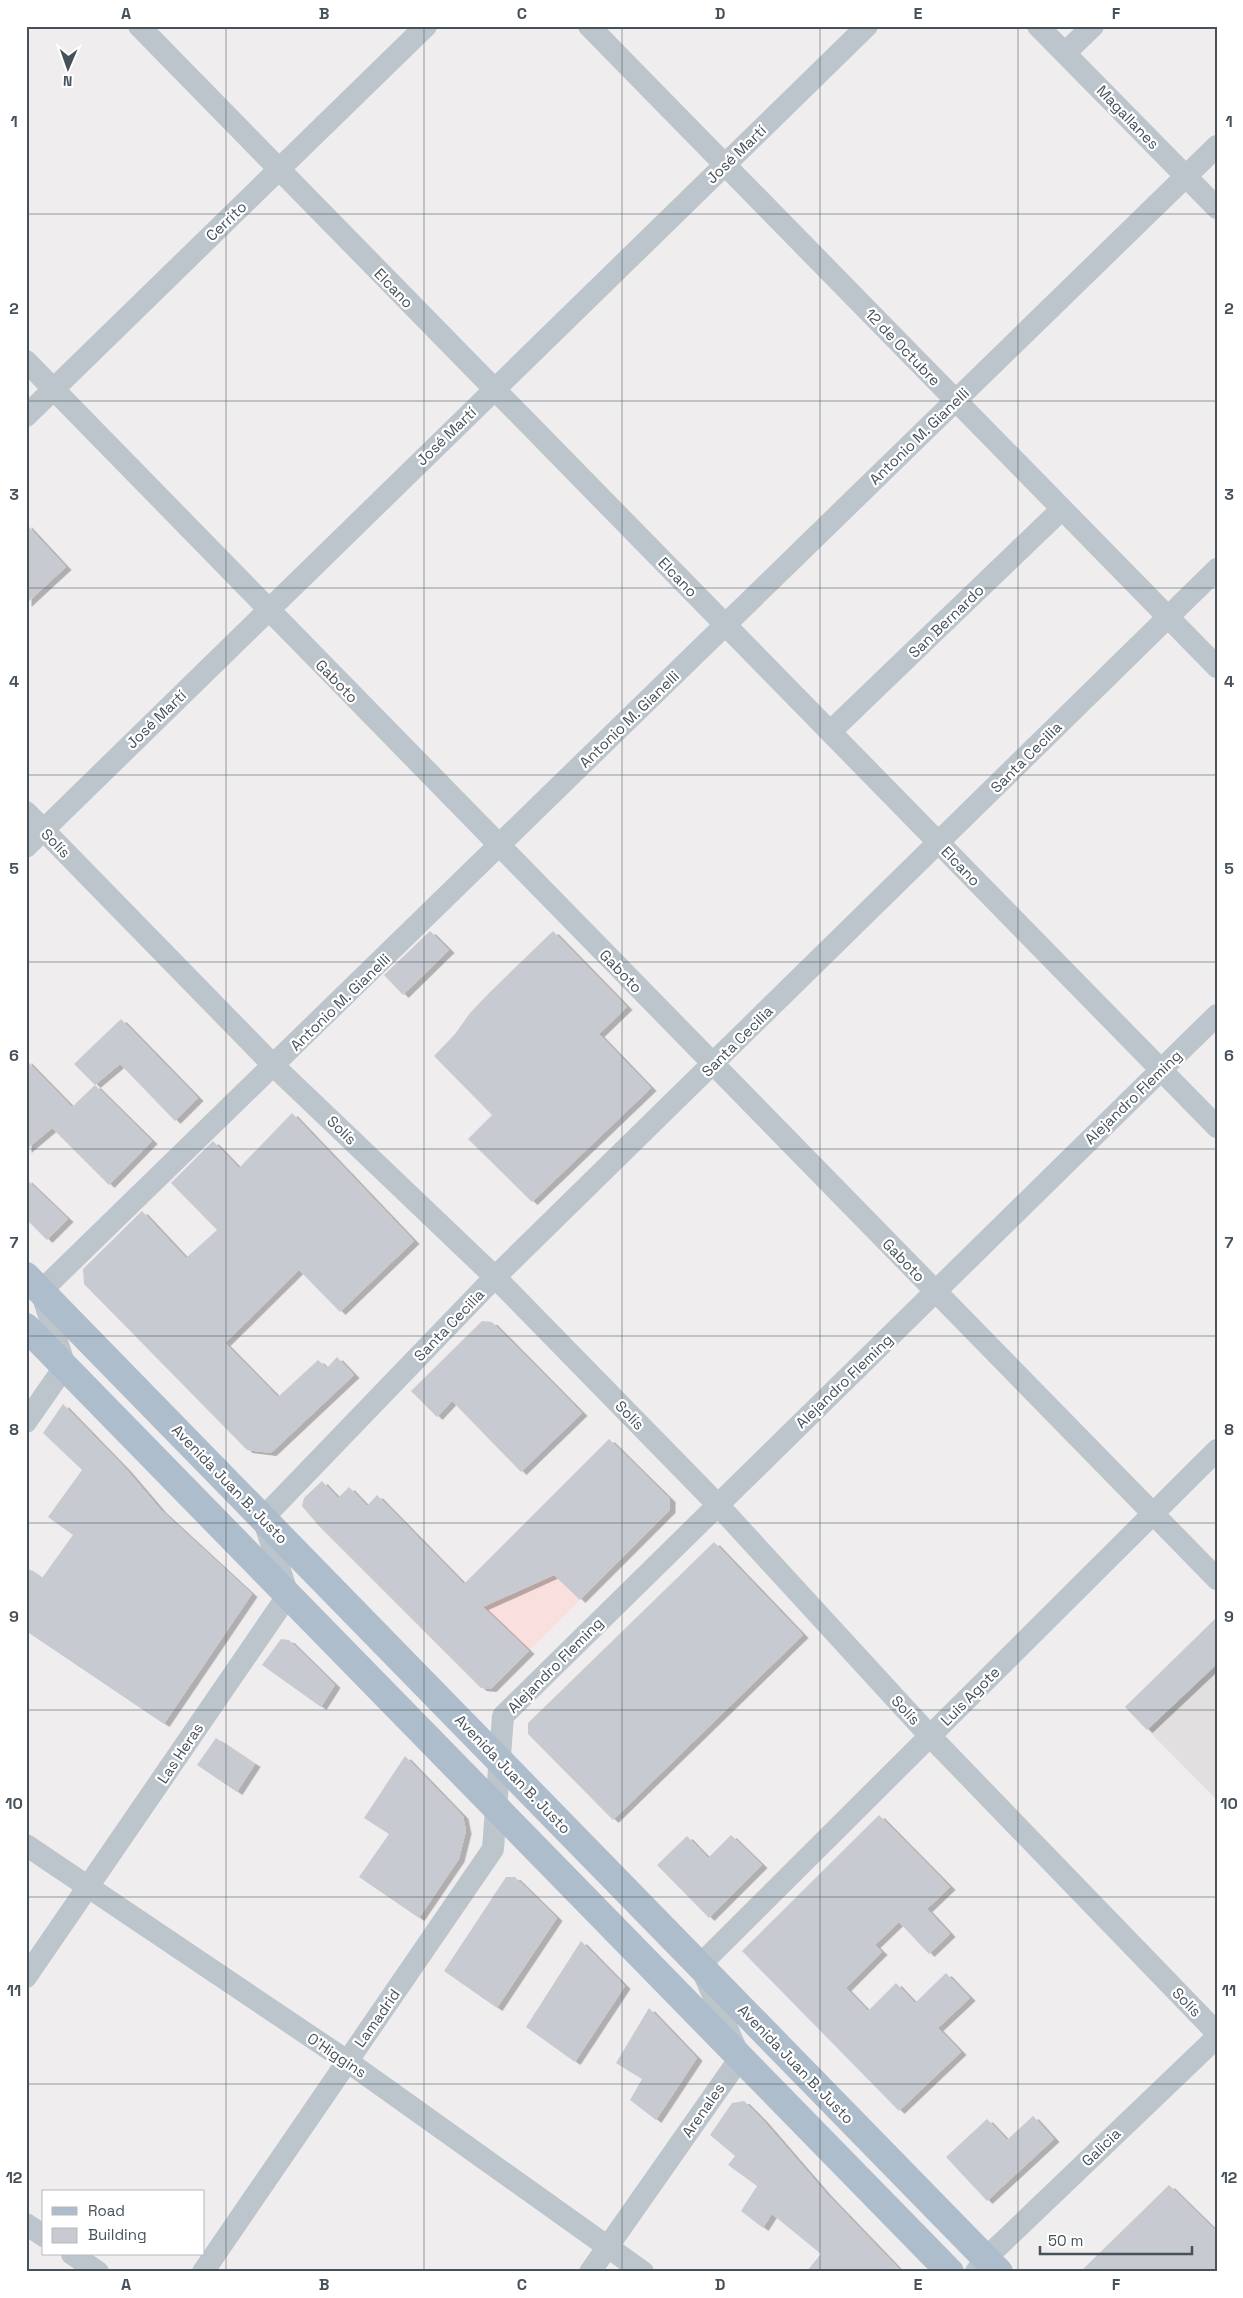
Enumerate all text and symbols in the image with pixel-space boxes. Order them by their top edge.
text: A [121,3,131,24]
text: B [319,3,329,24]
text: C [517,3,527,24]
text: D [715,3,725,24]
text: E [914,3,923,24]
text: F [1112,3,1121,24]
north arrow [42,42,92,92]
text: N [63,72,73,90]
street label: Magallanes [1093,81,1163,153]
text: 1 [10,111,18,132]
text: 1 [1225,111,1233,132]
street label: José Martí [702,120,770,187]
street label: Cerrito [202,197,250,245]
street label: Elcano [370,264,418,312]
text: 2 [9,298,19,319]
text: 2 [1224,298,1234,319]
street label: 12 de Octubre [861,304,945,390]
street label: Antonio M. Gianelli [865,383,973,489]
street label: José Martí [412,402,480,469]
text: 3 [9,484,19,505]
text: 3 [1224,484,1234,505]
street label: Elcano [654,553,702,601]
street label: San Bernardo [904,580,988,662]
street label: Gaboto [312,655,362,707]
street label: Antonio M. Gianelli [575,666,683,772]
text: 4 [9,671,19,692]
text: 4 [1224,671,1234,692]
street label: José Martí [122,685,190,752]
street label: Santa Cecilia [986,717,1066,797]
street label: Solís [37,824,75,862]
street label: Elcano [937,842,985,890]
text: 5 [9,858,19,879]
text: 5 [1224,858,1234,879]
street label: Gaboto [596,945,646,997]
street label: Antonio M. Gianelli [286,949,394,1055]
street label: Santa Cecilia [697,1001,777,1081]
text: 6 [9,1045,19,1066]
text: 6 [1224,1045,1234,1066]
street label: Alejandro Fleming [1080,1046,1186,1148]
street label: Solís [323,1111,361,1149]
text: 7 [10,1232,19,1253]
text: 7 [1225,1232,1234,1253]
street label: Gaboto [879,1234,929,1286]
street label: Santa Cecilia [410,1285,488,1365]
street label: Alejandro Fleming [791,1330,897,1432]
street label: Solís [611,1396,649,1434]
text: 8 [9,1419,19,1440]
text: 8 [1224,1419,1234,1440]
street label: Avenida Juan B. Justo [168,1420,292,1548]
text: 9 [9,1606,19,1627]
text: 9 [1224,1606,1234,1627]
street label: Alejandro Fleming [503,1613,607,1717]
street label: Luis Agote [936,1662,1004,1730]
street label: Solís [888,1691,925,1729]
street label: Avenida Juan B. Justo [451,1710,575,1838]
street label: Las Heras [153,1719,207,1787]
text: 10 [5,1793,23,1814]
text: 10 [1220,1793,1238,1814]
text: 11 [7,1980,21,2001]
text: 11 [1222,1980,1236,2001]
street label: Solís [1168,1983,1206,2021]
street label: Lamadrid [350,1985,404,2051]
street label: Avenida Juan B. Justo [734,2000,858,2128]
street label: O'Higgins [304,2028,370,2082]
street label: Arenales [677,2079,729,2141]
street label: Galicia [1077,2124,1125,2170]
text: 12 [6,2167,22,2188]
text: 12 [1221,2167,1237,2188]
legend [42,2190,205,2256]
text: Road [88,2201,125,2220]
scale bar [1040,2223,1193,2255]
text: Building [88,2225,147,2244]
text: 50 m [1048,2231,1083,2250]
text: A [121,2274,131,2295]
text: B [319,2274,329,2295]
text: C [517,2274,527,2295]
text: D [715,2274,725,2295]
text: E [914,2274,923,2295]
text: F [1112,2274,1121,2295]

